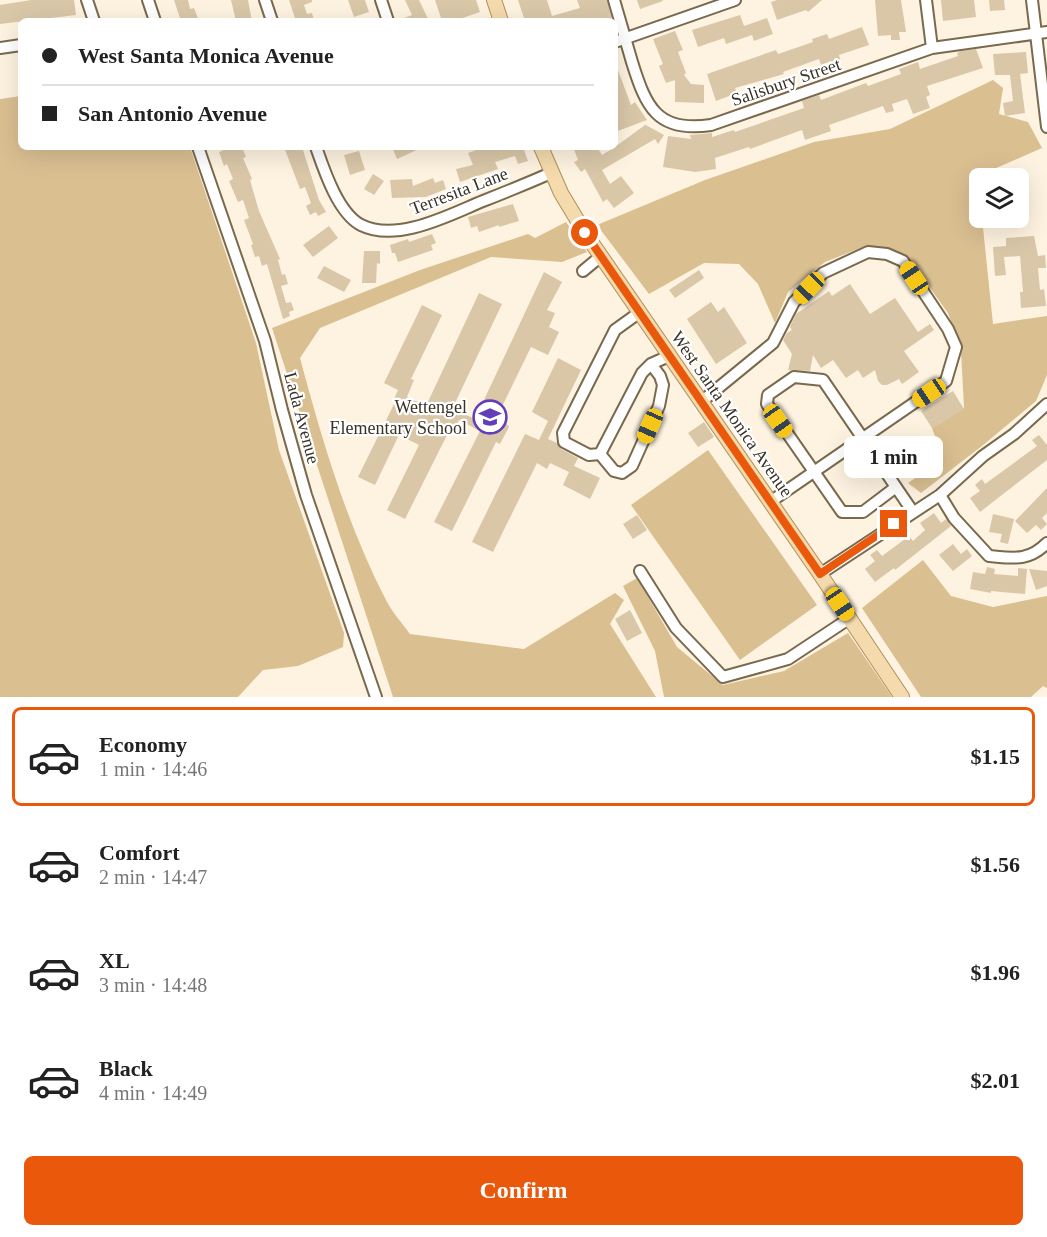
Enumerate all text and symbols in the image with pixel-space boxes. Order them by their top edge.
text: West Santa Monica Avenue [78,43,334,68]
street label: Salisbury Street [729,54,843,110]
text: San Antonio Avenue [78,101,267,126]
street label: Terresita Lane [407,163,511,219]
map controls [969,168,1029,228]
button: layers [969,168,1029,228]
route start [571,219,598,246]
car [896,258,932,298]
car [790,269,828,307]
street label: West Santa Monica Avenue [667,327,797,501]
street label: Lada Avenue [280,370,324,466]
car [909,375,949,411]
place label: Wettengel Elementary School [330,397,467,438]
school or university icon: Wettengel Elementary School [472,399,508,435]
car [760,401,796,441]
car [634,406,666,446]
callout: 1 min [844,437,944,479]
text: 1 min [869,446,918,468]
route end [880,510,907,537]
car [822,584,858,624]
icon: car [27,730,81,784]
text: Economy [99,732,187,757]
text: $1.15 [971,744,1020,769]
text: 1 min · 14:46 [99,758,207,780]
icon: car [27,838,81,892]
text: Comfort [99,840,180,865]
text: $1.56 [971,852,1020,877]
text: 2 min · 14:47 [99,866,207,888]
icon: car [27,946,81,1000]
text: XL [99,948,130,973]
text: $1.96 [971,960,1020,985]
text: 3 min · 14:48 [99,974,207,996]
icon: car [27,1054,81,1108]
text: Black [99,1056,153,1081]
text: $2.01 [971,1068,1020,1093]
text: 4 min · 14:49 [99,1082,207,1104]
button: Confirm [24,1156,1023,1225]

